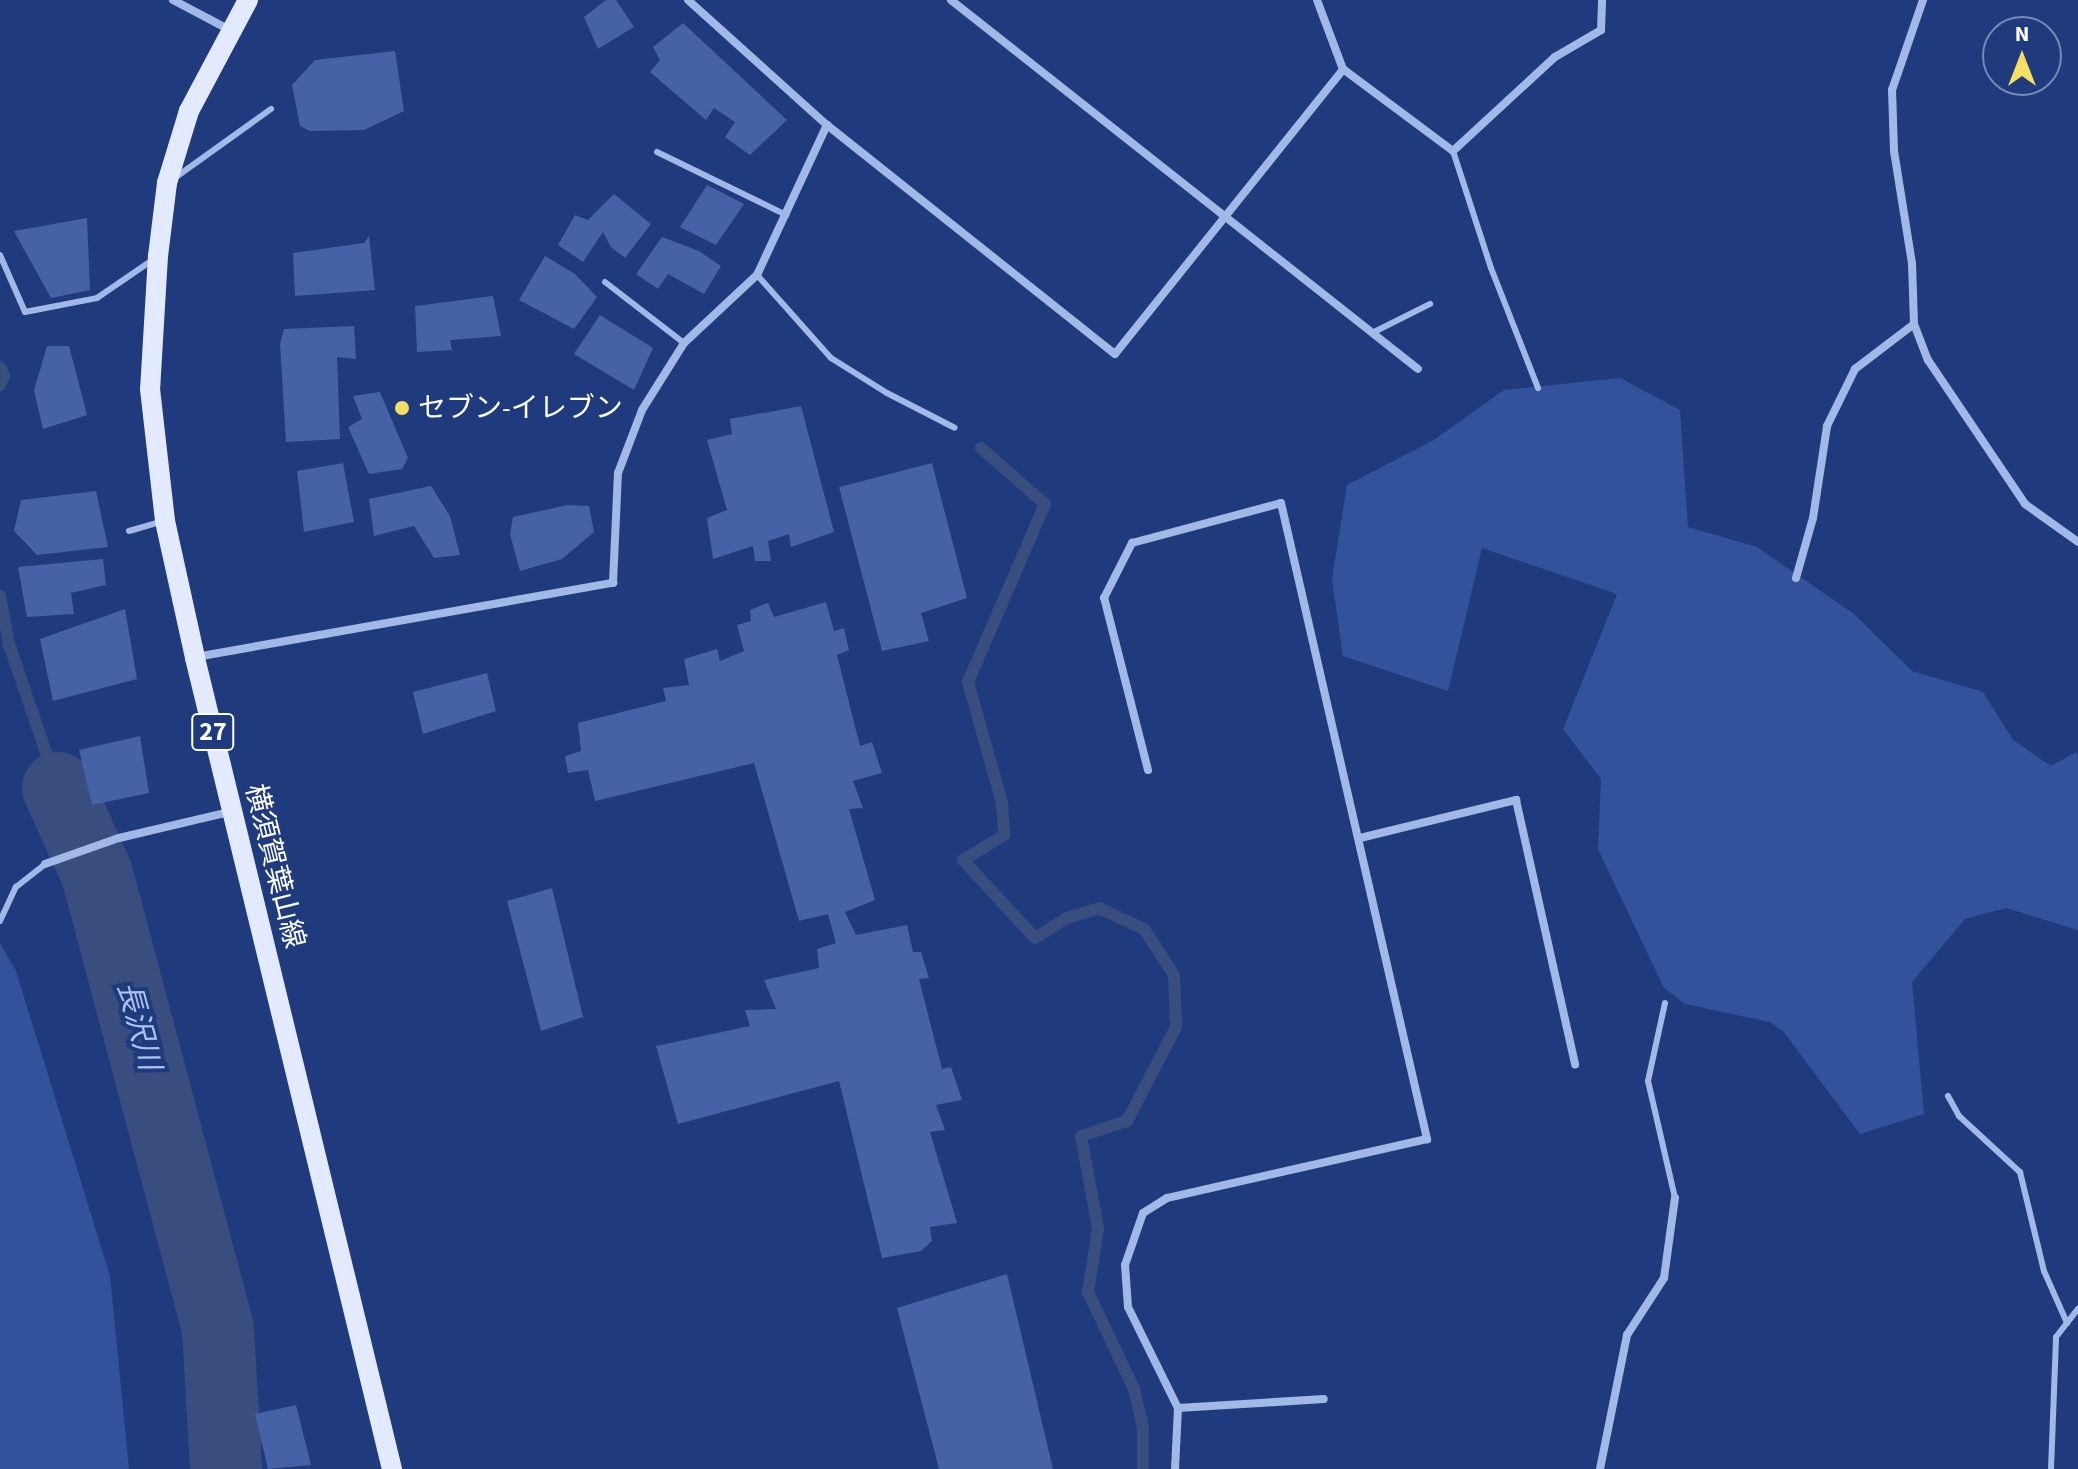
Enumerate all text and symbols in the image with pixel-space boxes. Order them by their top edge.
north arrow [1982,16,2062,96]
text: N [2015,18,2029,50]
place label: セブン-イレブン [418,391,623,425]
marker: セブン-イレブン [393,399,411,417]
road number: 27 [191,710,235,754]
street label: 横須賀葉山線 [238,780,312,952]
water label: 長沢川 [109,978,167,1074]

